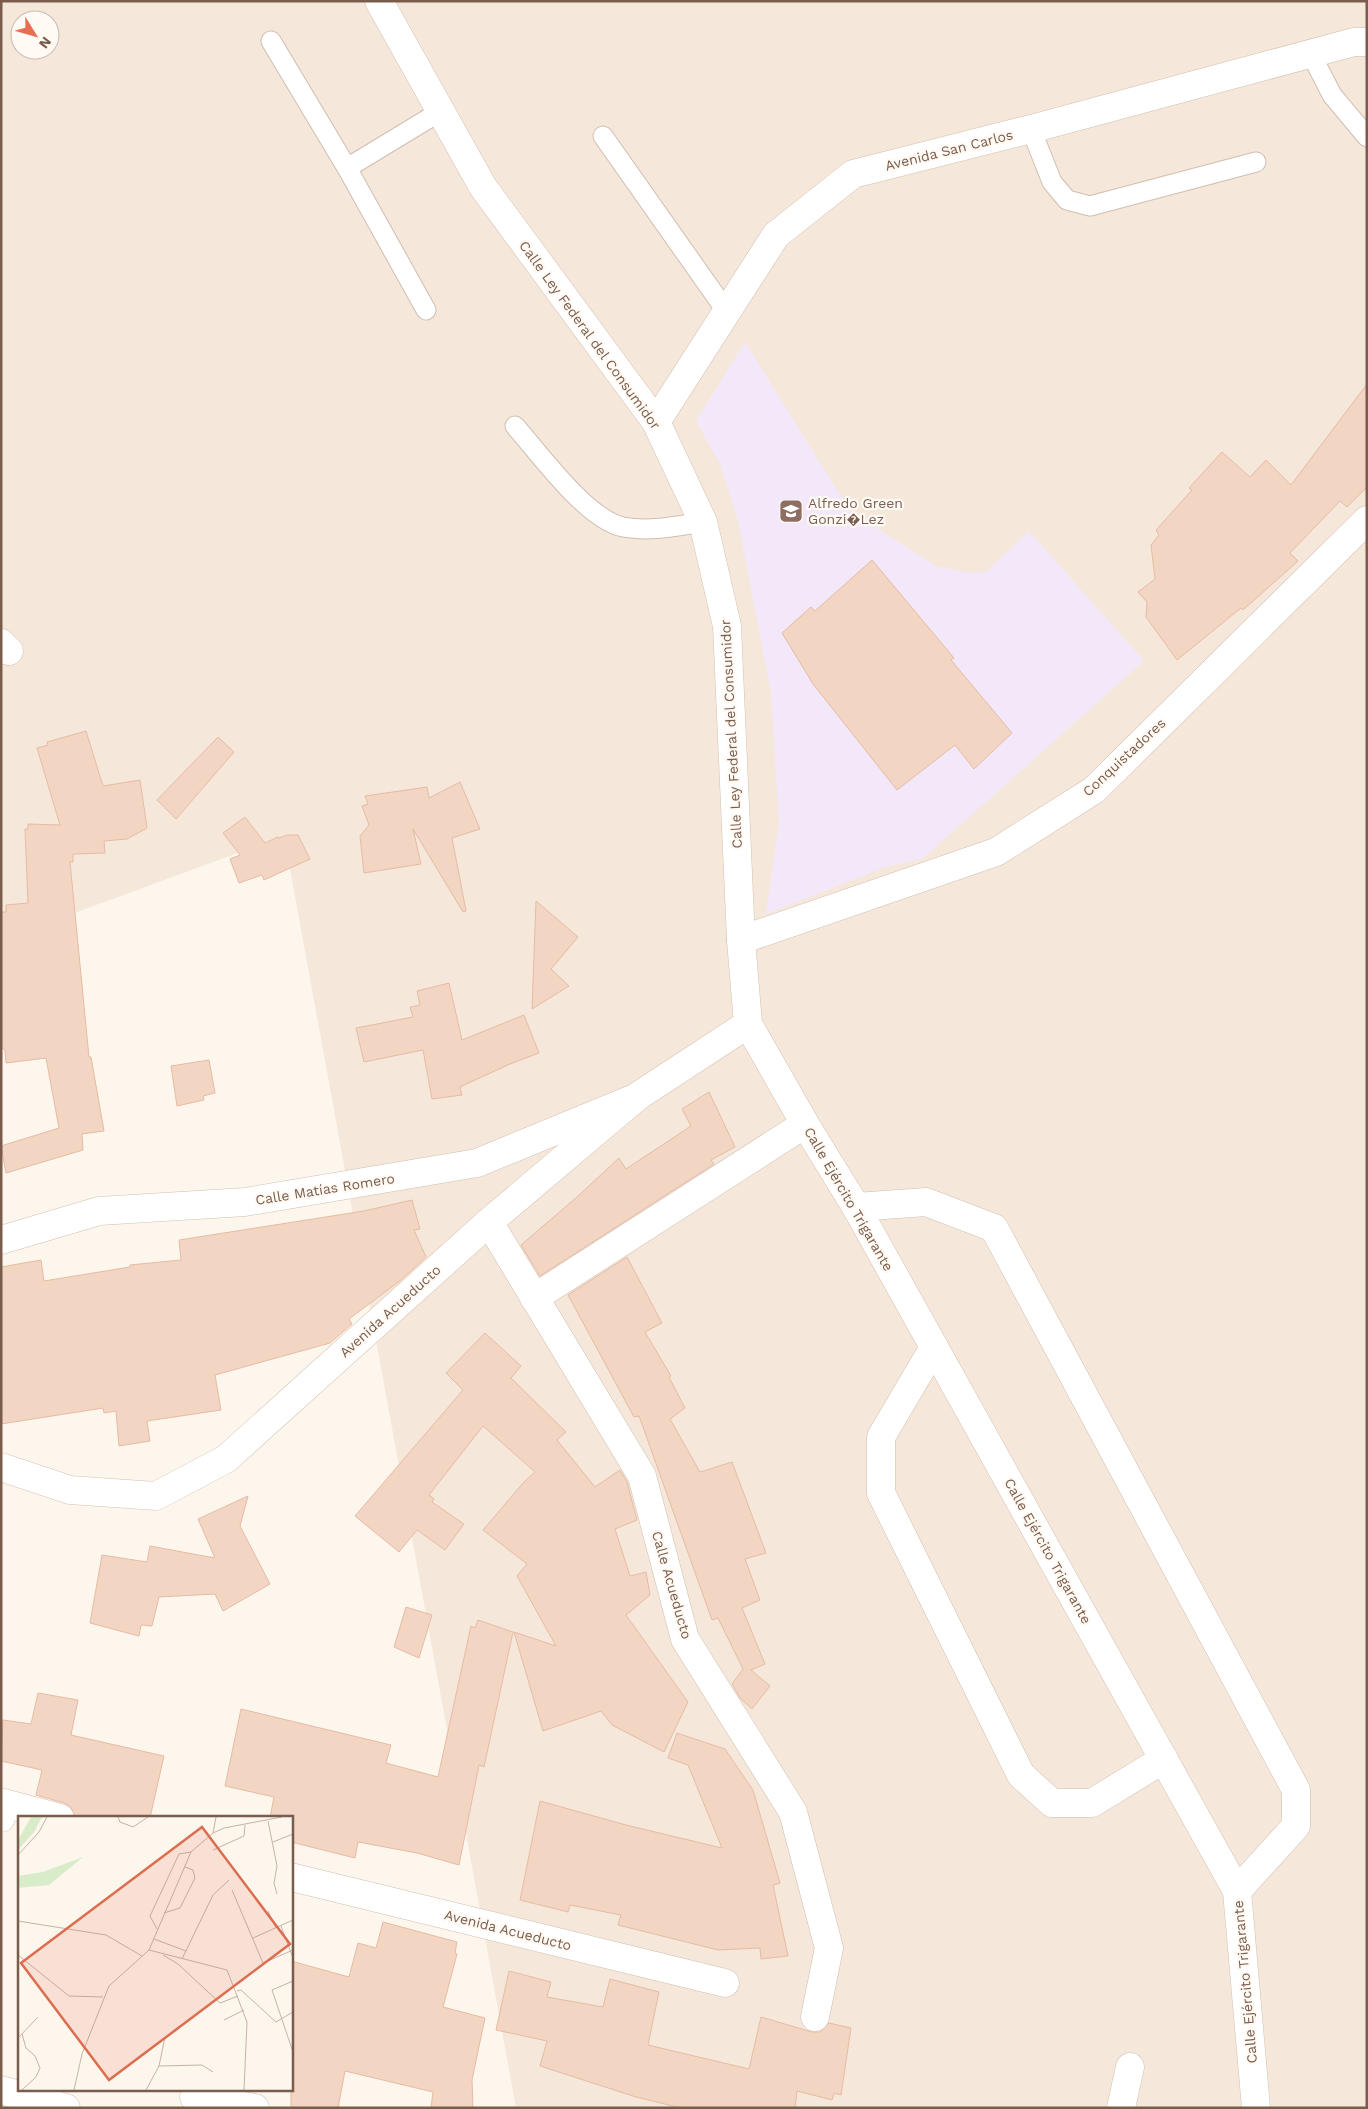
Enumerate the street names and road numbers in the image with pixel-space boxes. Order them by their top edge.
street label: Avenida San Carlos [883,126,1015,174]
street label: Calle Ley Federal del Consumidor [516,238,664,433]
street label: Calle Ley Federal del Consumidor [717,619,745,849]
street label: Conquistadores [1079,715,1169,799]
street label: Calle Ejército Trigarante [801,1124,897,1274]
street label: Calle Matías Romero [254,1170,396,1208]
street label: Avenida Acueducto [336,1261,444,1361]
street label: Calle Ejército Trigarante [1001,1476,1095,1626]
street label: Calle Acueducto [649,1529,695,1641]
street label: Calle Ejército Trigarante [1230,1900,1260,2064]
street label: Avenida Acueducto [443,1906,573,1954]

